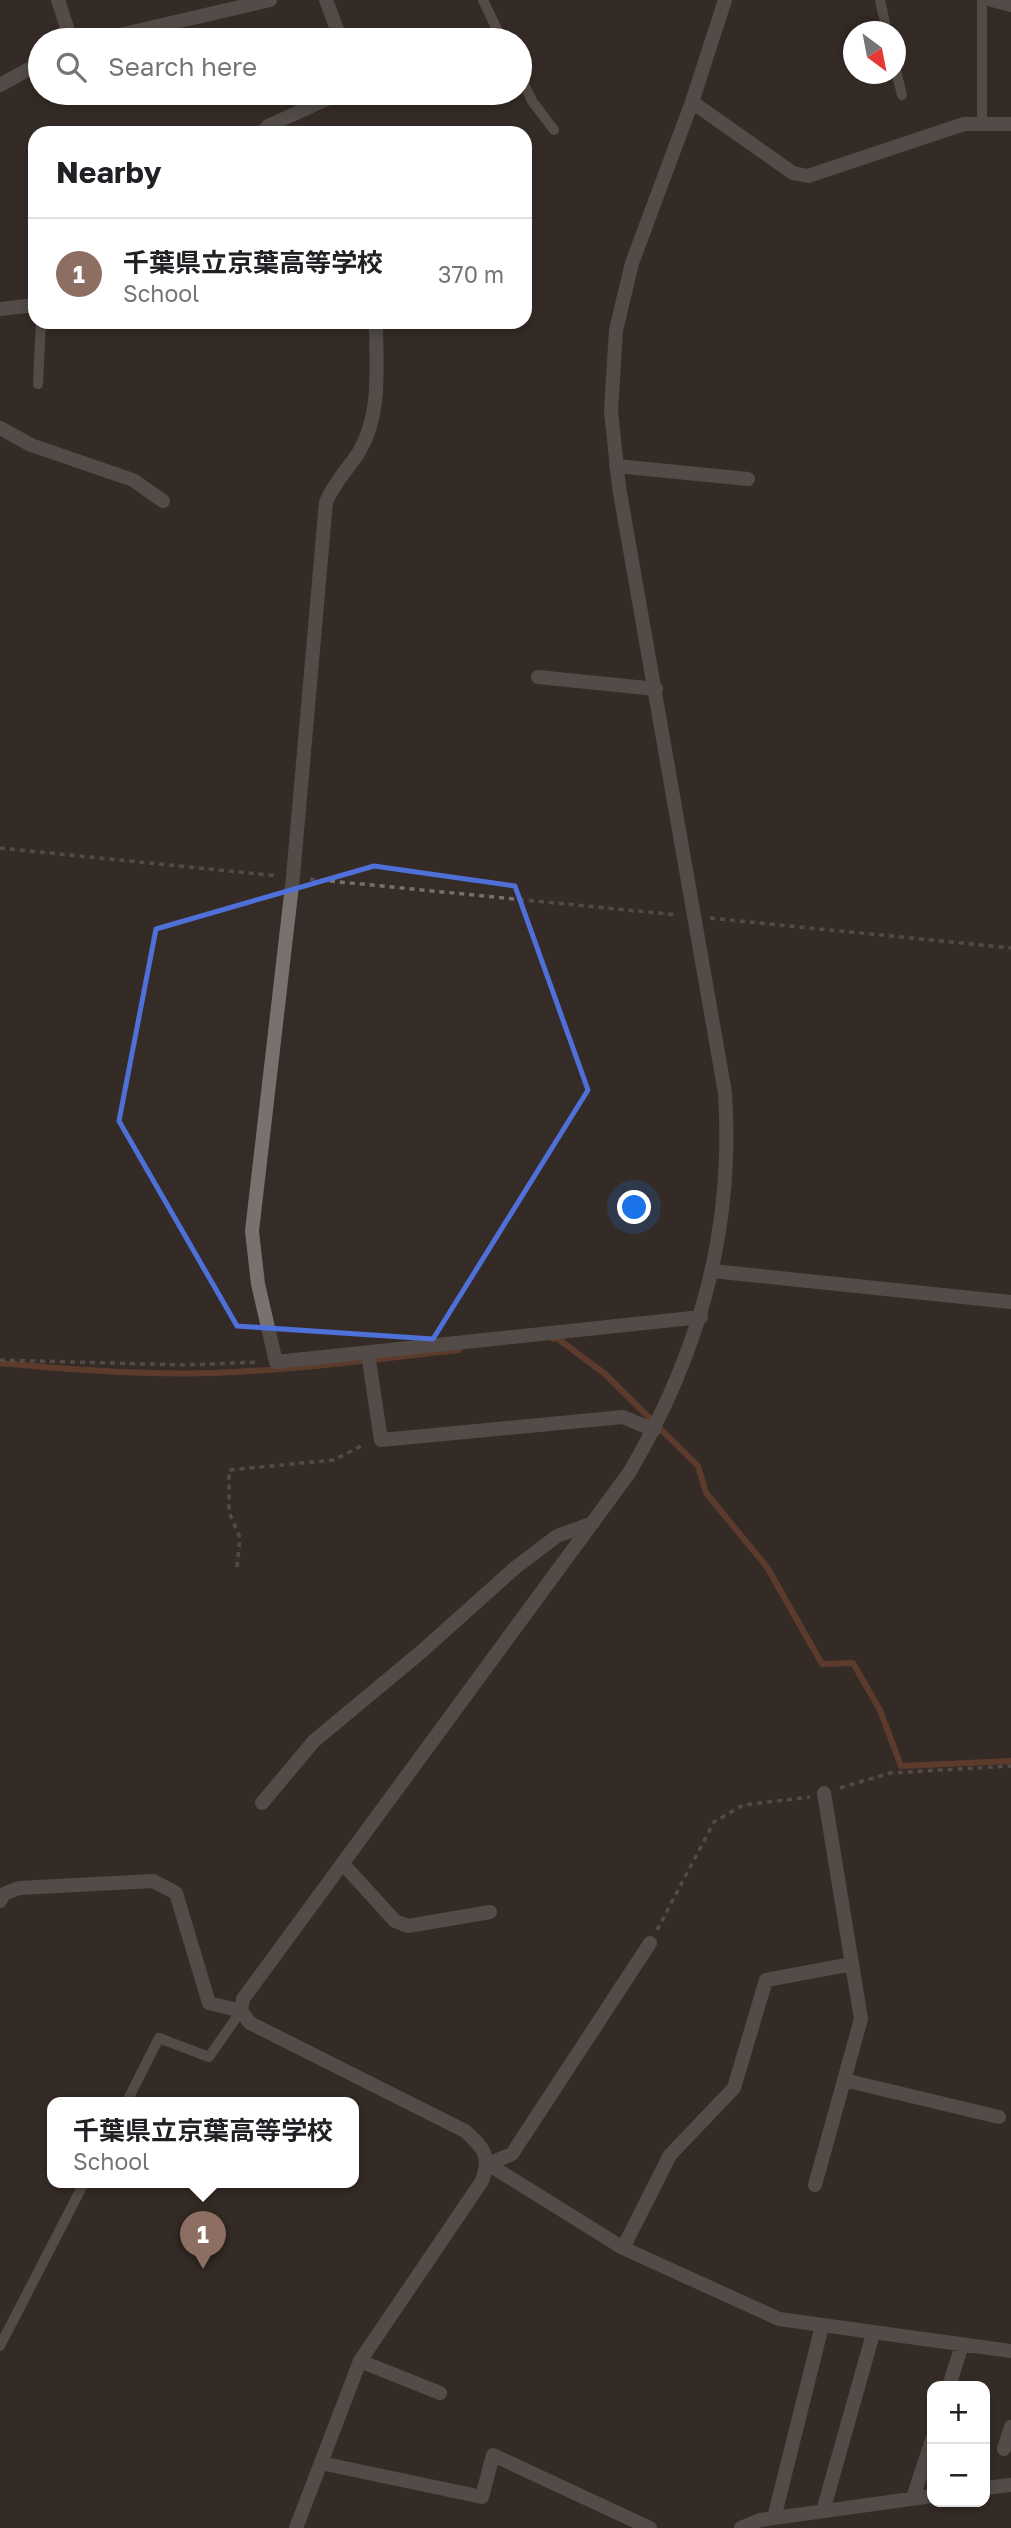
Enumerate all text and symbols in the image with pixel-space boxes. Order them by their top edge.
north arrow [843,21,906,84]
search box [28,28,532,105]
icon: search [52,48,90,86]
text: Search here [108,51,257,82]
text: Nearby [56,154,161,190]
text: 千葉県立京葉高等学校 [123,247,383,278]
text: 1 [73,260,85,288]
text: 370 m [438,260,504,288]
text: School [123,279,199,307]
your location [617,1190,651,1224]
popup [47,2097,359,2188]
text: 千葉県立京葉高等学校 [73,2115,333,2146]
text: School [73,2147,149,2175]
pin: 1 [180,2211,226,2269]
map controls [927,2381,990,2507]
button: + [927,2381,990,2444]
button: − [927,2444,990,2507]

